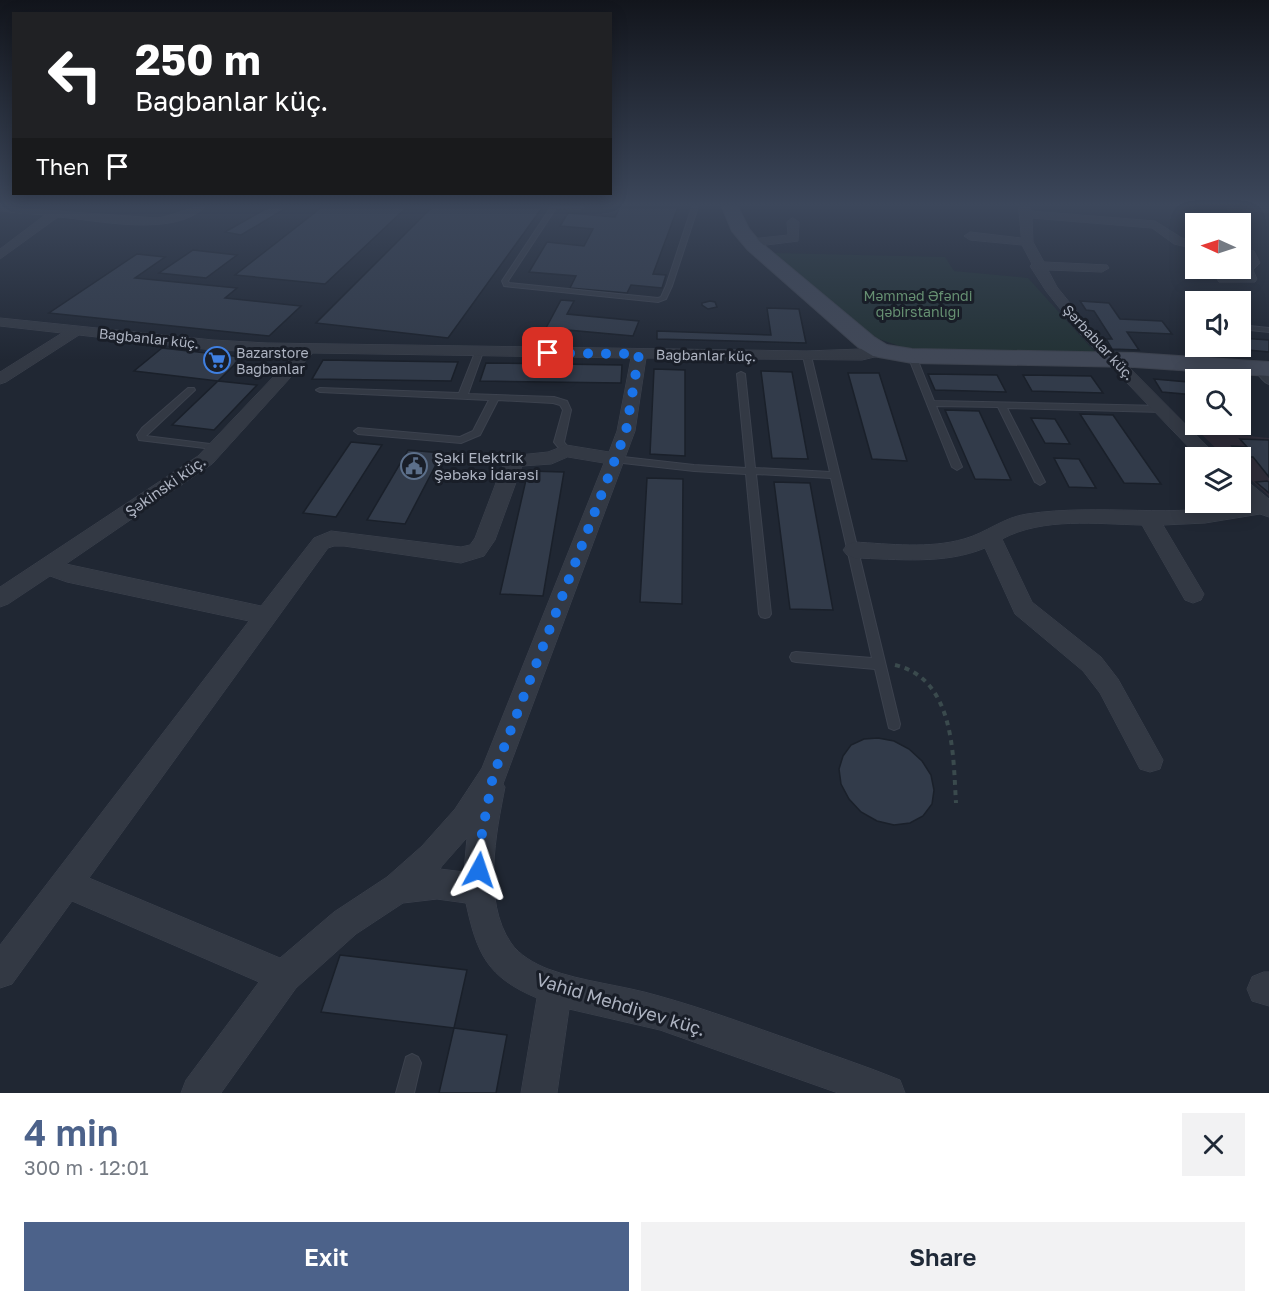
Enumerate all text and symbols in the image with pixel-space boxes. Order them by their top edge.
text: 250 m [135,34,261,84]
icon: left [36,36,114,114]
text: Bağbanlar küç. [135,85,328,117]
icon: arrive [101,150,134,183]
text: Then [36,153,89,180]
north arrow [1185,213,1251,279]
map controls [1185,213,1251,513]
park label: Məmməd Əfəndi qəbirstanlığı [864,287,972,320]
button: sound [1185,291,1251,357]
street label: Şərbablar küç. [1060,301,1138,383]
street label: Bağbanlar küç. [98,324,200,352]
pin [522,327,573,378]
icon: arrive [531,336,564,369]
place label: Bazarstore Bağbanlar [236,344,309,377]
supermarket icon: Bazarstore Bağbanlar [202,345,232,375]
street label: Bağbanlar küç. [656,346,756,364]
button: search [1185,369,1251,435]
button: layers [1185,447,1251,513]
place label: Şəki Elektrik Şəbəkə İdarəsi [434,448,539,483]
public building icon: Şəki Elektrik Şəbəkə İdarəsi [399,451,429,481]
street label: Şəkinski küç. [121,452,209,520]
position arrow [447,838,511,902]
street label: Vahid Mehdiyev küç. [534,968,708,1040]
text: 4 min [24,1111,119,1154]
button: close [1182,1113,1245,1176]
text: 300 m · 12:01 [24,1155,149,1179]
button: Exit [24,1222,629,1291]
button: Share [641,1222,1245,1291]

